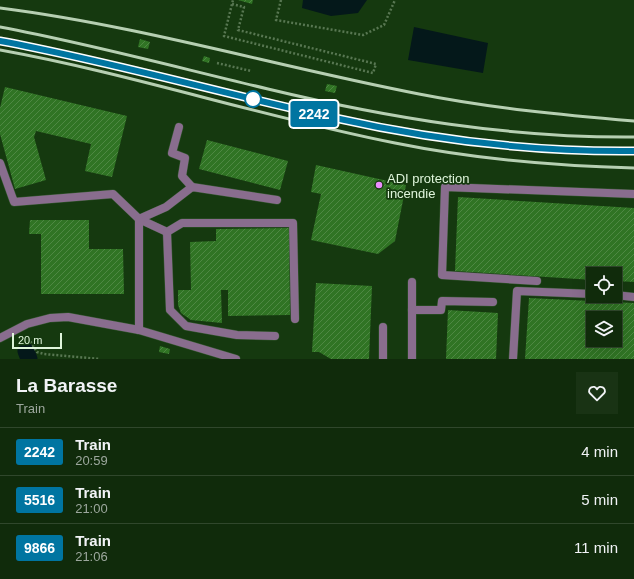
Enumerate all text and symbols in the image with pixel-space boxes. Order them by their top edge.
unlabelled marker [244,90,262,108]
line badge: 2242 [286,101,342,127]
text: 2242 [298,106,330,122]
place label: ADI protection incendie [387,171,469,201]
marker: ADI protection incendie [374,180,384,190]
map controls [586,267,622,347]
button: locate [586,267,622,303]
button: layers [586,311,622,347]
scale bar [12,331,62,350]
text: 20 m [18,334,42,346]
button: heart [576,372,618,414]
text: La Barasse [16,375,117,396]
text: Train [16,401,45,416]
text: Train [75,436,111,453]
text: 4 min [581,443,618,460]
text: 2242 [24,444,55,460]
text: 20:59 [75,453,108,468]
text: Train [75,484,111,501]
text: 5 min [581,491,618,508]
text: 5516 [24,492,55,508]
text: 21:00 [75,501,108,516]
text: Train [75,532,111,549]
text: 11 min [574,539,618,556]
text: 9866 [24,540,55,556]
text: 21:06 [75,549,108,564]

